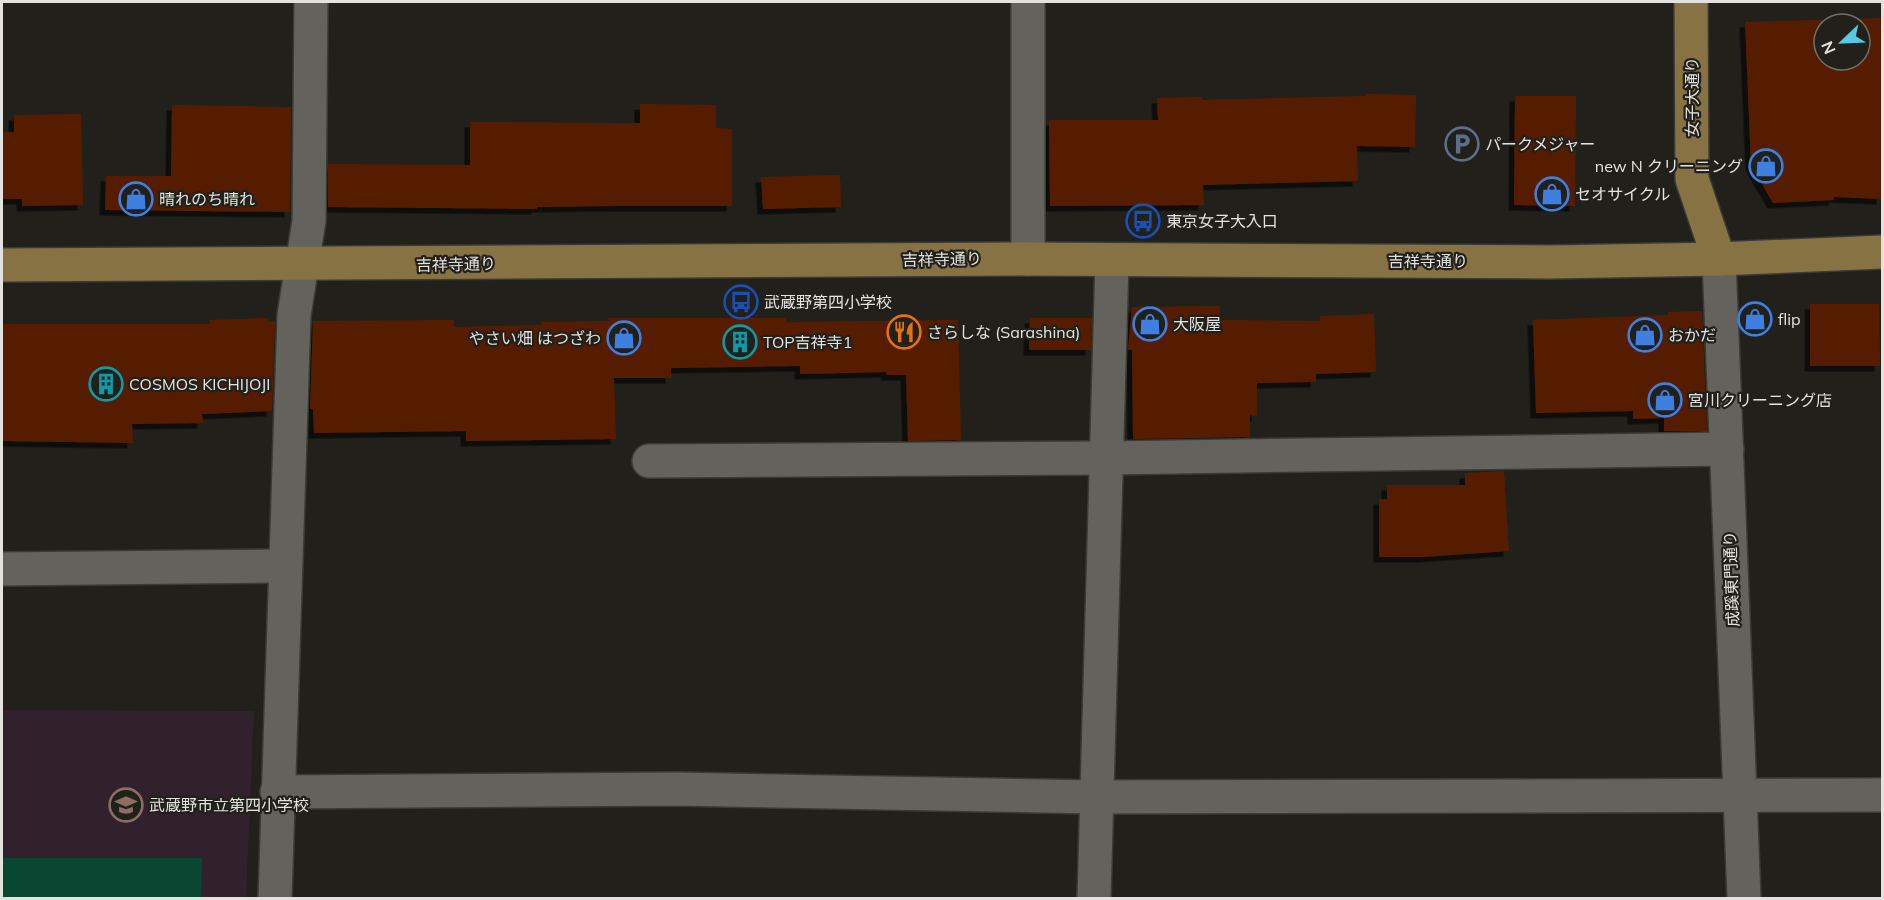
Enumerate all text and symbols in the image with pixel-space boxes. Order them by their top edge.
north arrow [1812,12,1872,72]
text: N [1817,38,1840,57]
street label: 女子大通り [1682,57,1702,137]
parking icon: パークメジャー [1444,126,1480,162]
place label: パークメジャー [1485,134,1596,154]
shop icon: new N クリーニング [1748,148,1784,184]
place label: new N クリーニング [1595,156,1743,176]
shop icon: セオサイクル [1534,176,1570,212]
shop icon: 晴れのち晴れ [118,181,154,217]
place label: セオサイクル [1575,184,1670,204]
place label: 晴れのち晴れ [159,189,255,209]
bus stop icon: 東京女子大入口 [1125,203,1161,239]
place label: 東京女子大入口 [1166,211,1278,231]
street label: 吉祥寺通り [902,248,982,270]
street label: 吉祥寺通り [1388,251,1468,271]
street label: 吉祥寺通り [416,253,496,275]
bus stop icon: 武蔵野第四小学校 [723,284,759,320]
place label: 武蔵野第四小学校 [764,292,892,312]
shop icon: flip [1737,301,1773,337]
shop icon: 大阪屋 [1132,306,1168,342]
place label: flip [1778,309,1801,329]
restaurant icon: さらしな (Sarashina) [886,314,922,350]
place label: 大阪屋 [1173,314,1221,334]
shop icon: おかだ [1627,317,1663,353]
shop icon: やさい畑 はつざわ [606,320,642,356]
place label: さらしな (Sarashina) [927,322,1080,342]
building icon: TOP吉祥寺1 [722,324,758,360]
place label: おかだ [1668,325,1716,345]
place label: やさい畑 はつざわ [469,328,601,348]
place label: TOP吉祥寺1 [763,332,852,352]
building icon: COSMOS KICHIJOJI [88,366,124,402]
place label: COSMOS KICHIJOJI [129,374,270,394]
shop icon: 宮川クリーニング店 [1647,382,1683,418]
place label: 宮川クリーニング店 [1688,390,1832,410]
street label: 成蹊東門通り [1719,531,1743,627]
school or university icon: 武蔵野市立第四小学校 [108,787,144,823]
place label: 武蔵野市立第四小学校 [149,795,309,815]

